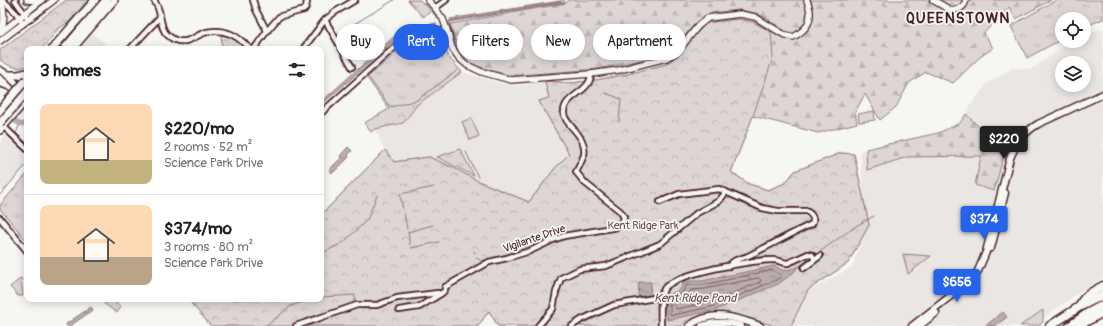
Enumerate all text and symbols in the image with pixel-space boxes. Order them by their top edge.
district label: QUEENSTOWN [906,9,1010,28]
map controls [1055,12,1091,92]
button: locate [1055,12,1091,48]
chip: Buy [336,24,385,60]
chip: Rent [393,24,449,60]
chip: Filters [457,24,523,60]
chip: New [531,24,585,60]
chip: Apartment [593,24,686,60]
button: layers [1055,56,1091,92]
icon: filters [286,59,308,81]
text: 3 homes [40,60,101,81]
text: $220/mo [164,118,234,139]
icon: home [72,120,120,168]
pin: $220 [980,126,1028,160]
text: $220 [989,131,1019,147]
text: 2 rooms · 52 m² [164,139,252,155]
text: Science Park Drive [164,155,263,171]
pin: $374 [960,206,1008,240]
text: $374 [970,211,998,227]
text: $374/mo [164,218,232,239]
park label: Kent Ridge Park [607,219,679,232]
icon: home [72,221,120,269]
street label: Vigilante Drive [501,222,568,255]
text: 3 rooms · 80 m² [164,239,253,255]
text: Science Park Drive [164,255,263,271]
pin: $656 [933,269,981,303]
text: $656 [942,274,972,290]
water label: Kent Ridge Pond [654,291,738,306]

